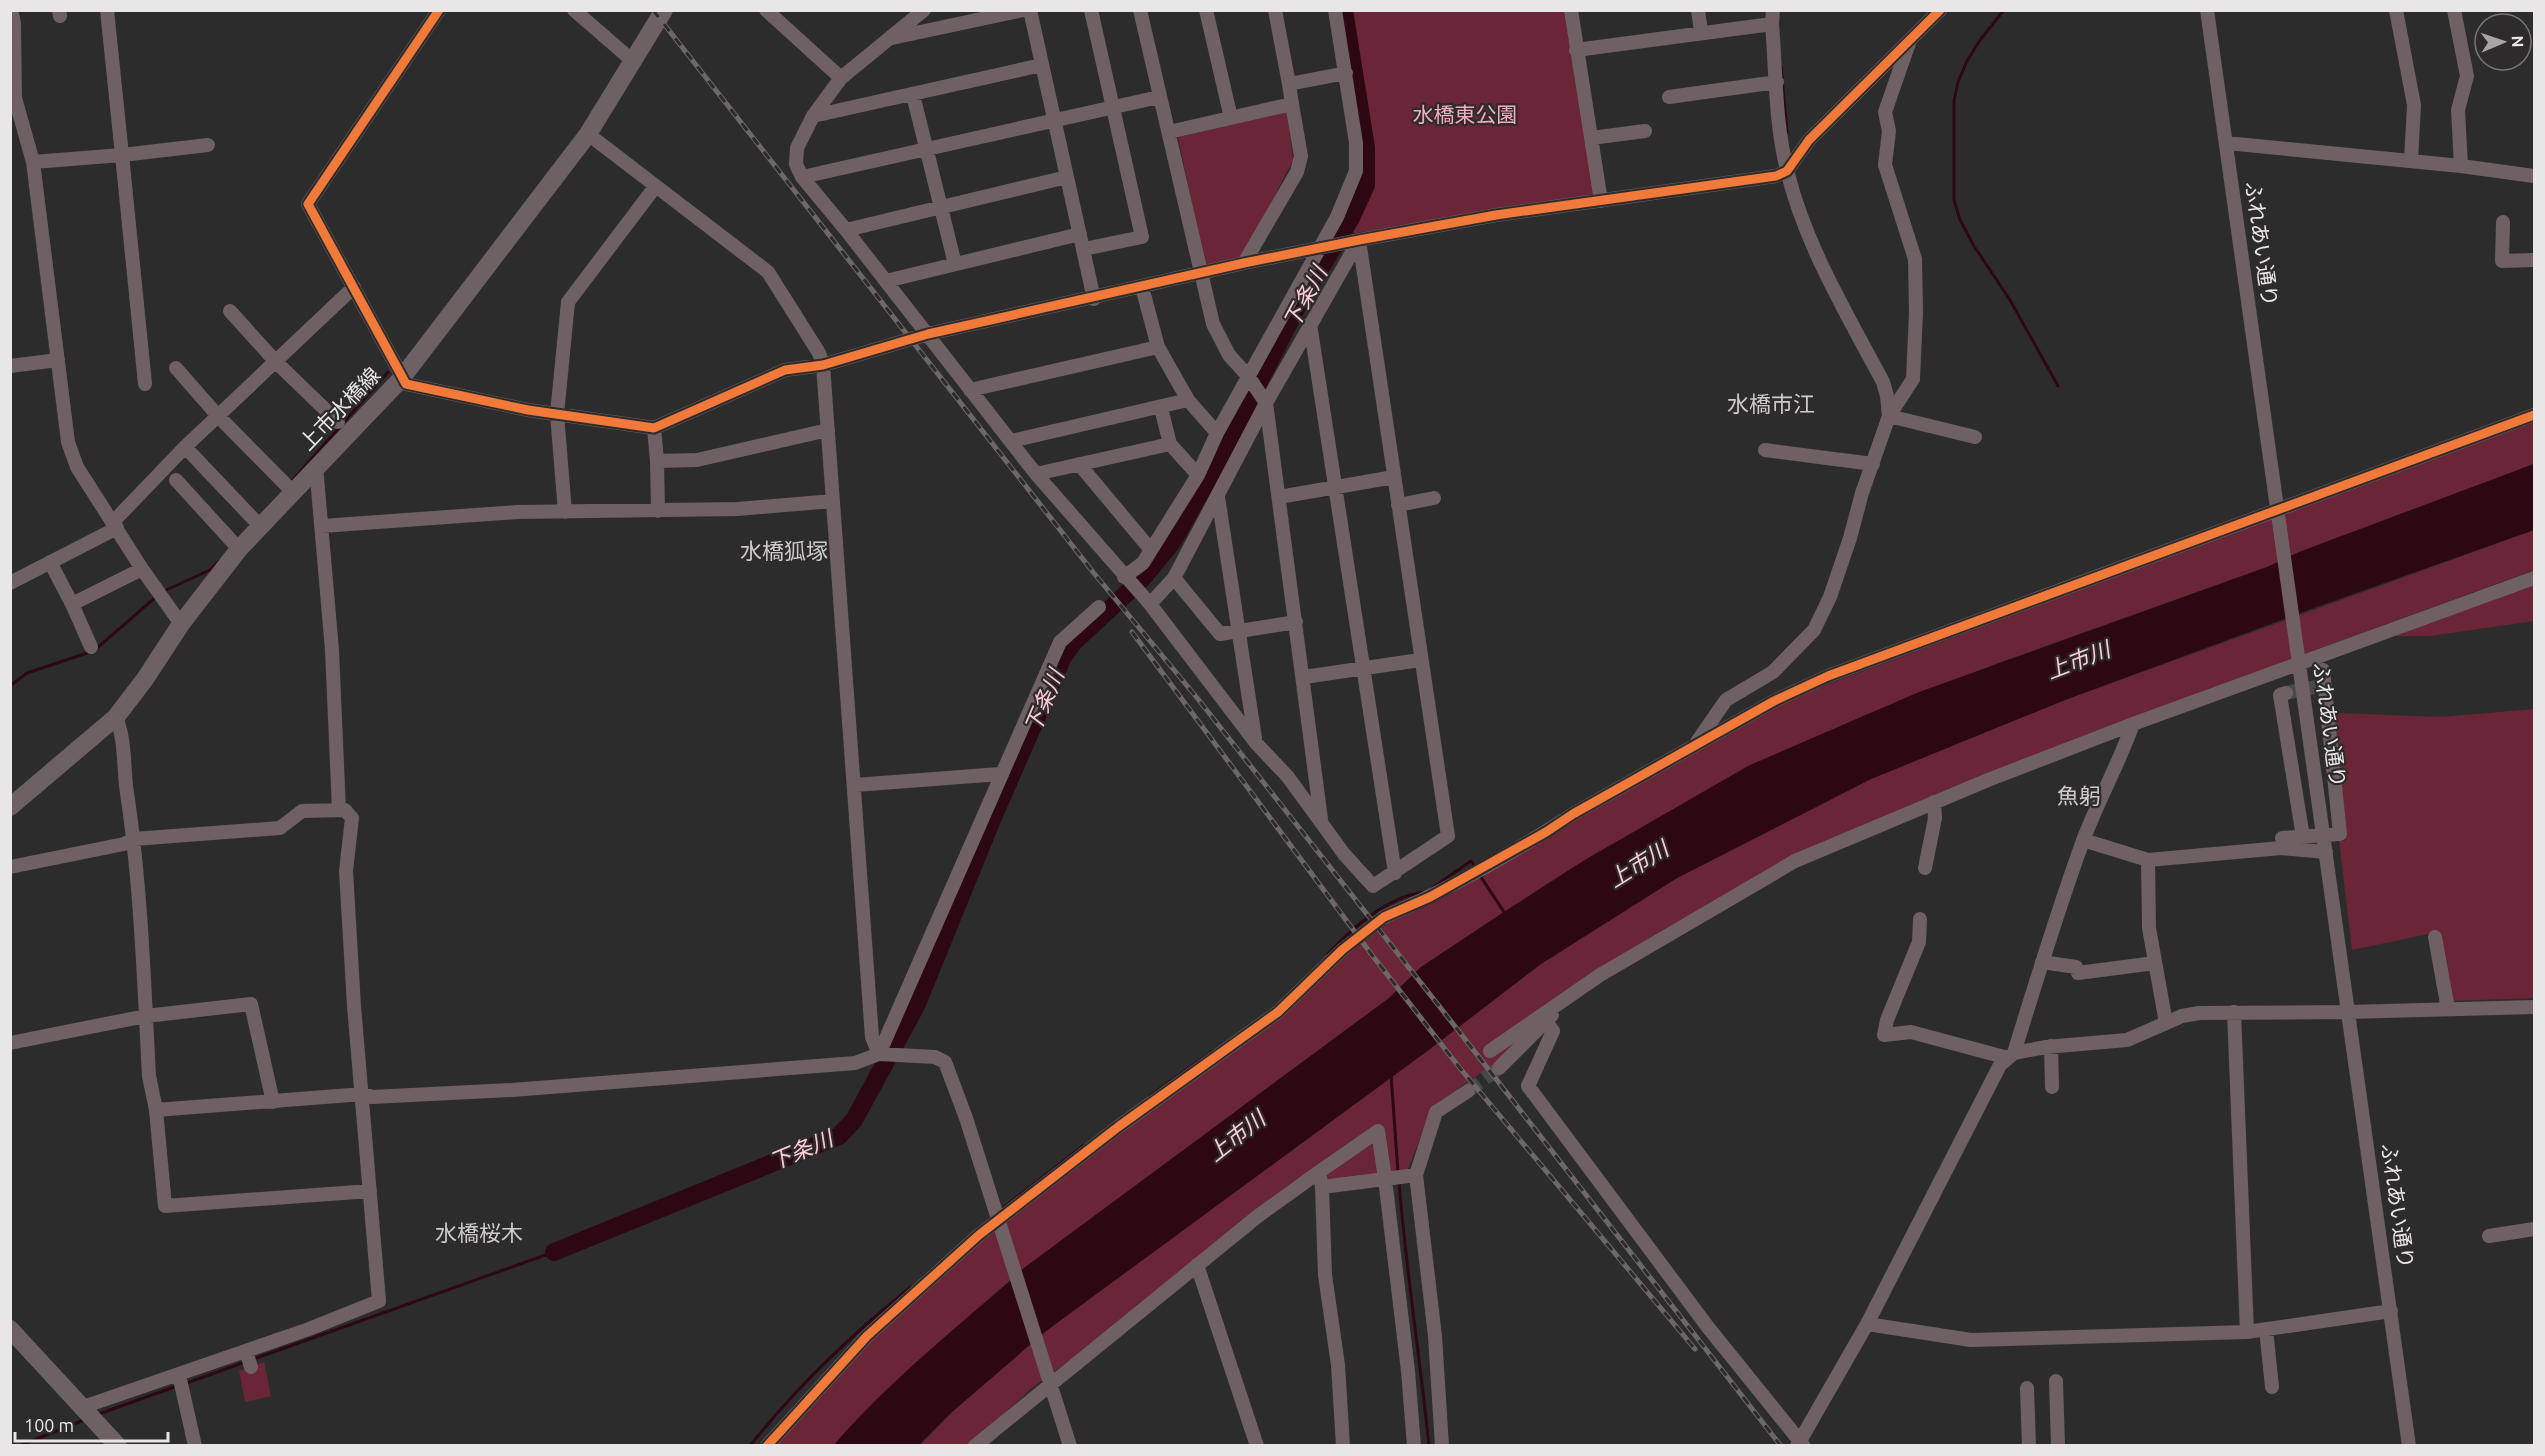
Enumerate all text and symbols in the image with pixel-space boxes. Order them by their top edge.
north arrow [2473,12,2533,72]
text: N [2509,35,2527,48]
park label: 水橋東公園 [1413,102,1518,126]
street label: ふれあい通り [2241,180,2283,308]
water label: 下条川 [1278,260,1332,332]
street label: 上市水橋線 [294,362,384,454]
district label: 水橋市江 [1727,391,1815,416]
district label: 水橋狐塚 [740,538,828,563]
water label: 上市川 [2043,635,2115,683]
street label: ふれあい通り [2309,661,2351,789]
water label: 下条川 [1019,664,1069,736]
district label: 魚躬 [2057,783,2101,808]
water label: 上市川 [1603,834,1674,892]
water label: 上市川 [1202,1104,1271,1166]
water label: 下条川 [766,1124,838,1174]
street label: ふれあい通り [2377,1142,2419,1270]
district label: 水橋桜木 [435,1220,523,1245]
scale bar [15,1405,168,1443]
text: 100 m [24,1415,74,1435]

